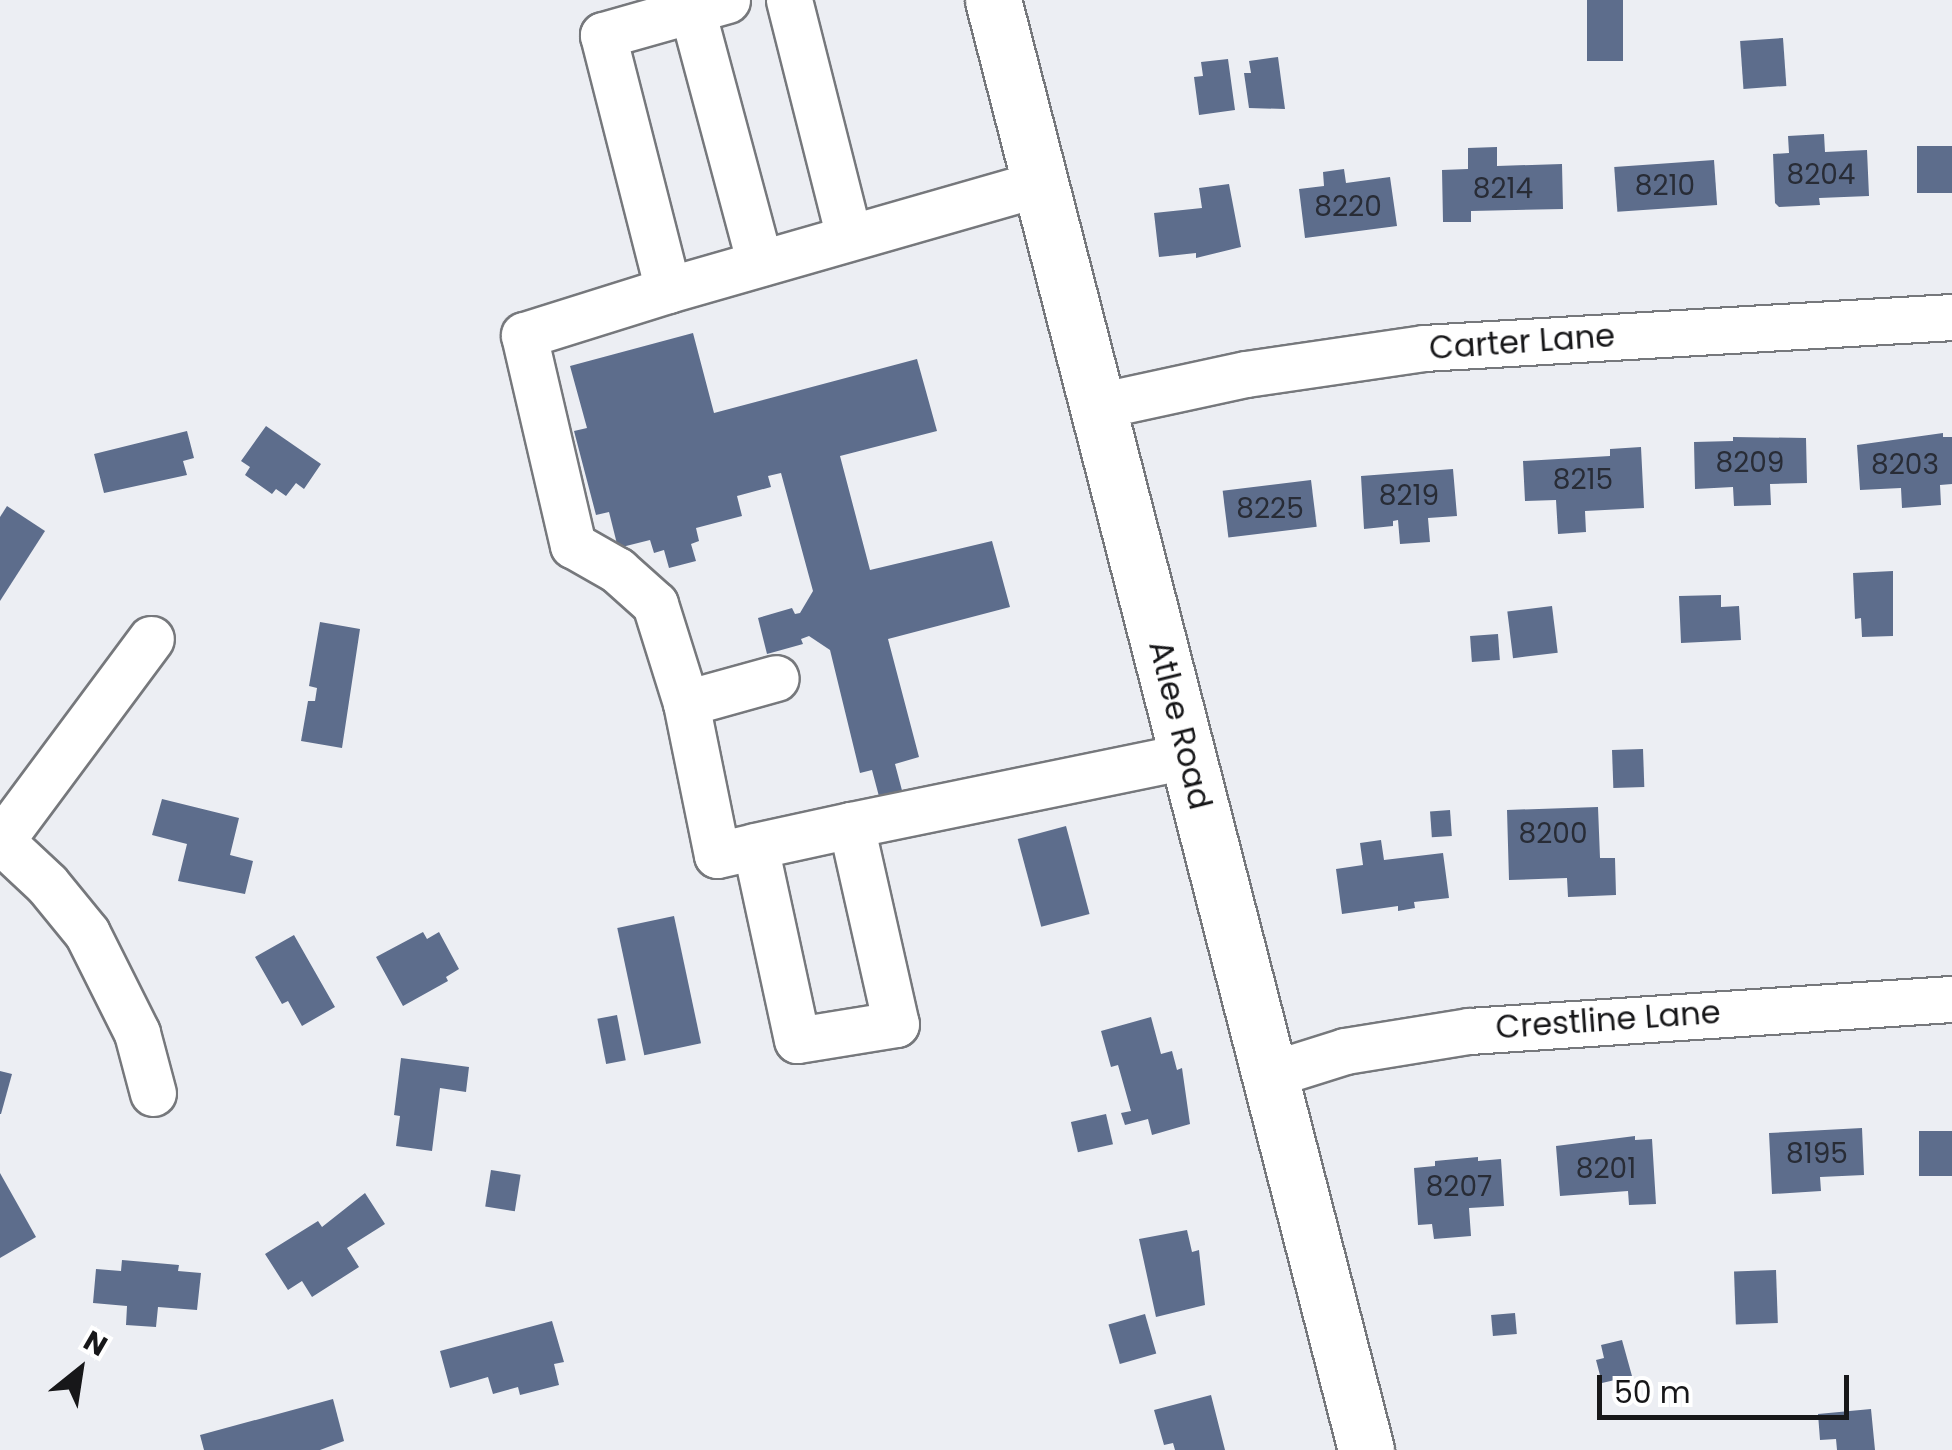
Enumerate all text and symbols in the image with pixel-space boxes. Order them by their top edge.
house number: 8204 [1787,158,1855,192]
house number: 8210 [1635,169,1695,203]
house number: 8214 [1473,172,1533,206]
house number: 8220 [1314,190,1382,224]
street label: Carter Lane [1428,316,1616,368]
house number: 8209 [1716,446,1784,480]
house number: 8203 [1871,448,1939,482]
house number: 8215 [1553,463,1613,497]
house number: 8219 [1379,479,1439,513]
house number: 8225 [1236,492,1304,526]
street label: Atlee Road [1141,637,1219,813]
house number: 8200 [1519,817,1587,851]
street label: Crestline Lane [1494,993,1722,1047]
house number: 8195 [1786,1137,1848,1171]
house number: 8201 [1576,1152,1636,1186]
house number: 8207 [1426,1170,1492,1204]
north arrow [30,1320,130,1420]
text: N [76,1321,114,1366]
scale bar [1602,1355,1854,1417]
text: 50 m [1614,1371,1691,1414]

